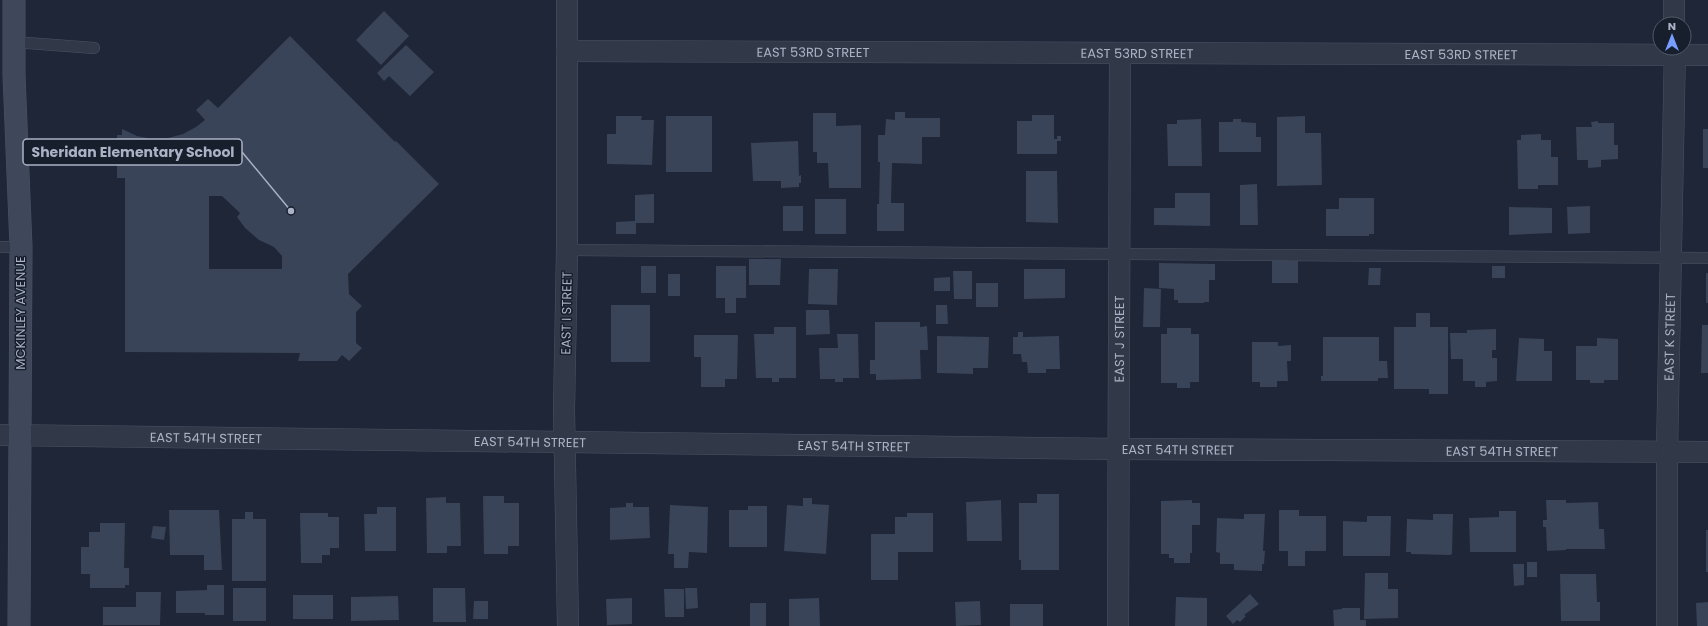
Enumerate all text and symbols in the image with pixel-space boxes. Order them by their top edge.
north arrow [1652,16,1692,56]
text: N [1668,18,1676,34]
street label: EAST 53RD STREET [756,43,870,62]
street label: EAST 53RD STREET [1080,44,1194,63]
street label: EAST 53RD STREET [1404,45,1518,64]
callout: Sheridan Elementary School [23,139,242,165]
text: Sheridan Elementary School [32,142,234,162]
street label: MCKINLEY AVENUE [11,256,30,370]
street label: EAST I STREET [556,271,577,355]
street label: EAST K STREET [1659,293,1680,381]
street label: EAST J STREET [1110,295,1129,383]
street label: EAST 54TH STREET [150,428,262,448]
street label: EAST 54TH STREET [474,432,586,452]
street label: EAST 54TH STREET [798,436,910,456]
street label: EAST 54TH STREET [1122,440,1234,460]
street label: EAST 54TH STREET [1446,442,1558,461]

